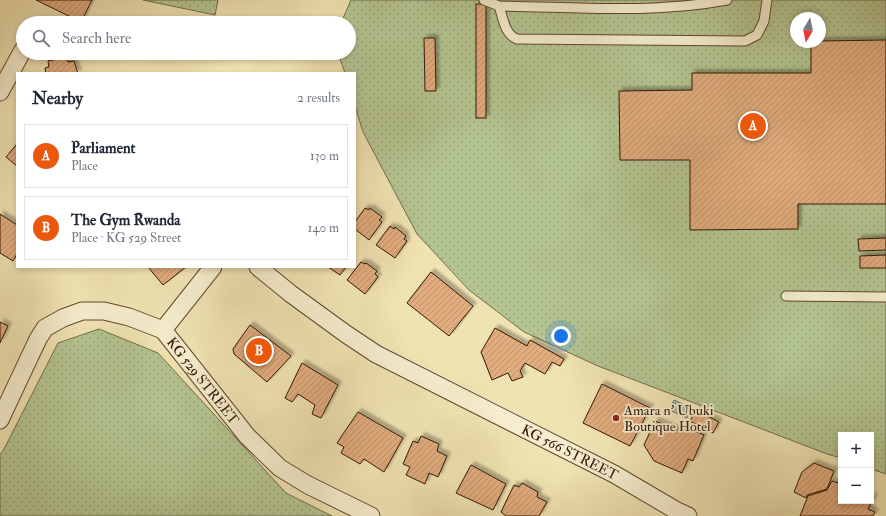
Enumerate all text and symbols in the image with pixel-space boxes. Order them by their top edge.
north arrow [790,12,826,48]
search box [16,16,356,60]
icon: search [30,27,52,49]
text: Search here [62,29,131,48]
text: Nearby [32,88,83,109]
text: 2 results [297,90,340,106]
pin: A [740,111,766,141]
text: Parliament [71,139,135,158]
text: A [42,148,50,164]
text: 130 m [310,148,339,164]
text: Place [71,158,98,174]
text: The Gym Rwanda [71,211,181,230]
text: B [42,220,50,236]
text: 140 m [308,220,339,236]
text: Place · KG 529 Street [71,230,181,246]
your location [551,326,571,346]
street label: KG 529 STREET [163,334,243,428]
pin: B [246,336,272,366]
place label: Amara n' Ubuki Boutique Hotel [623,402,714,435]
marker: Amara n' Ubuki Boutique Hotel [611,413,621,423]
street label: KG 566 STREET [519,421,622,484]
map controls [838,432,874,504]
button: + [838,432,874,468]
button: − [838,468,874,504]

